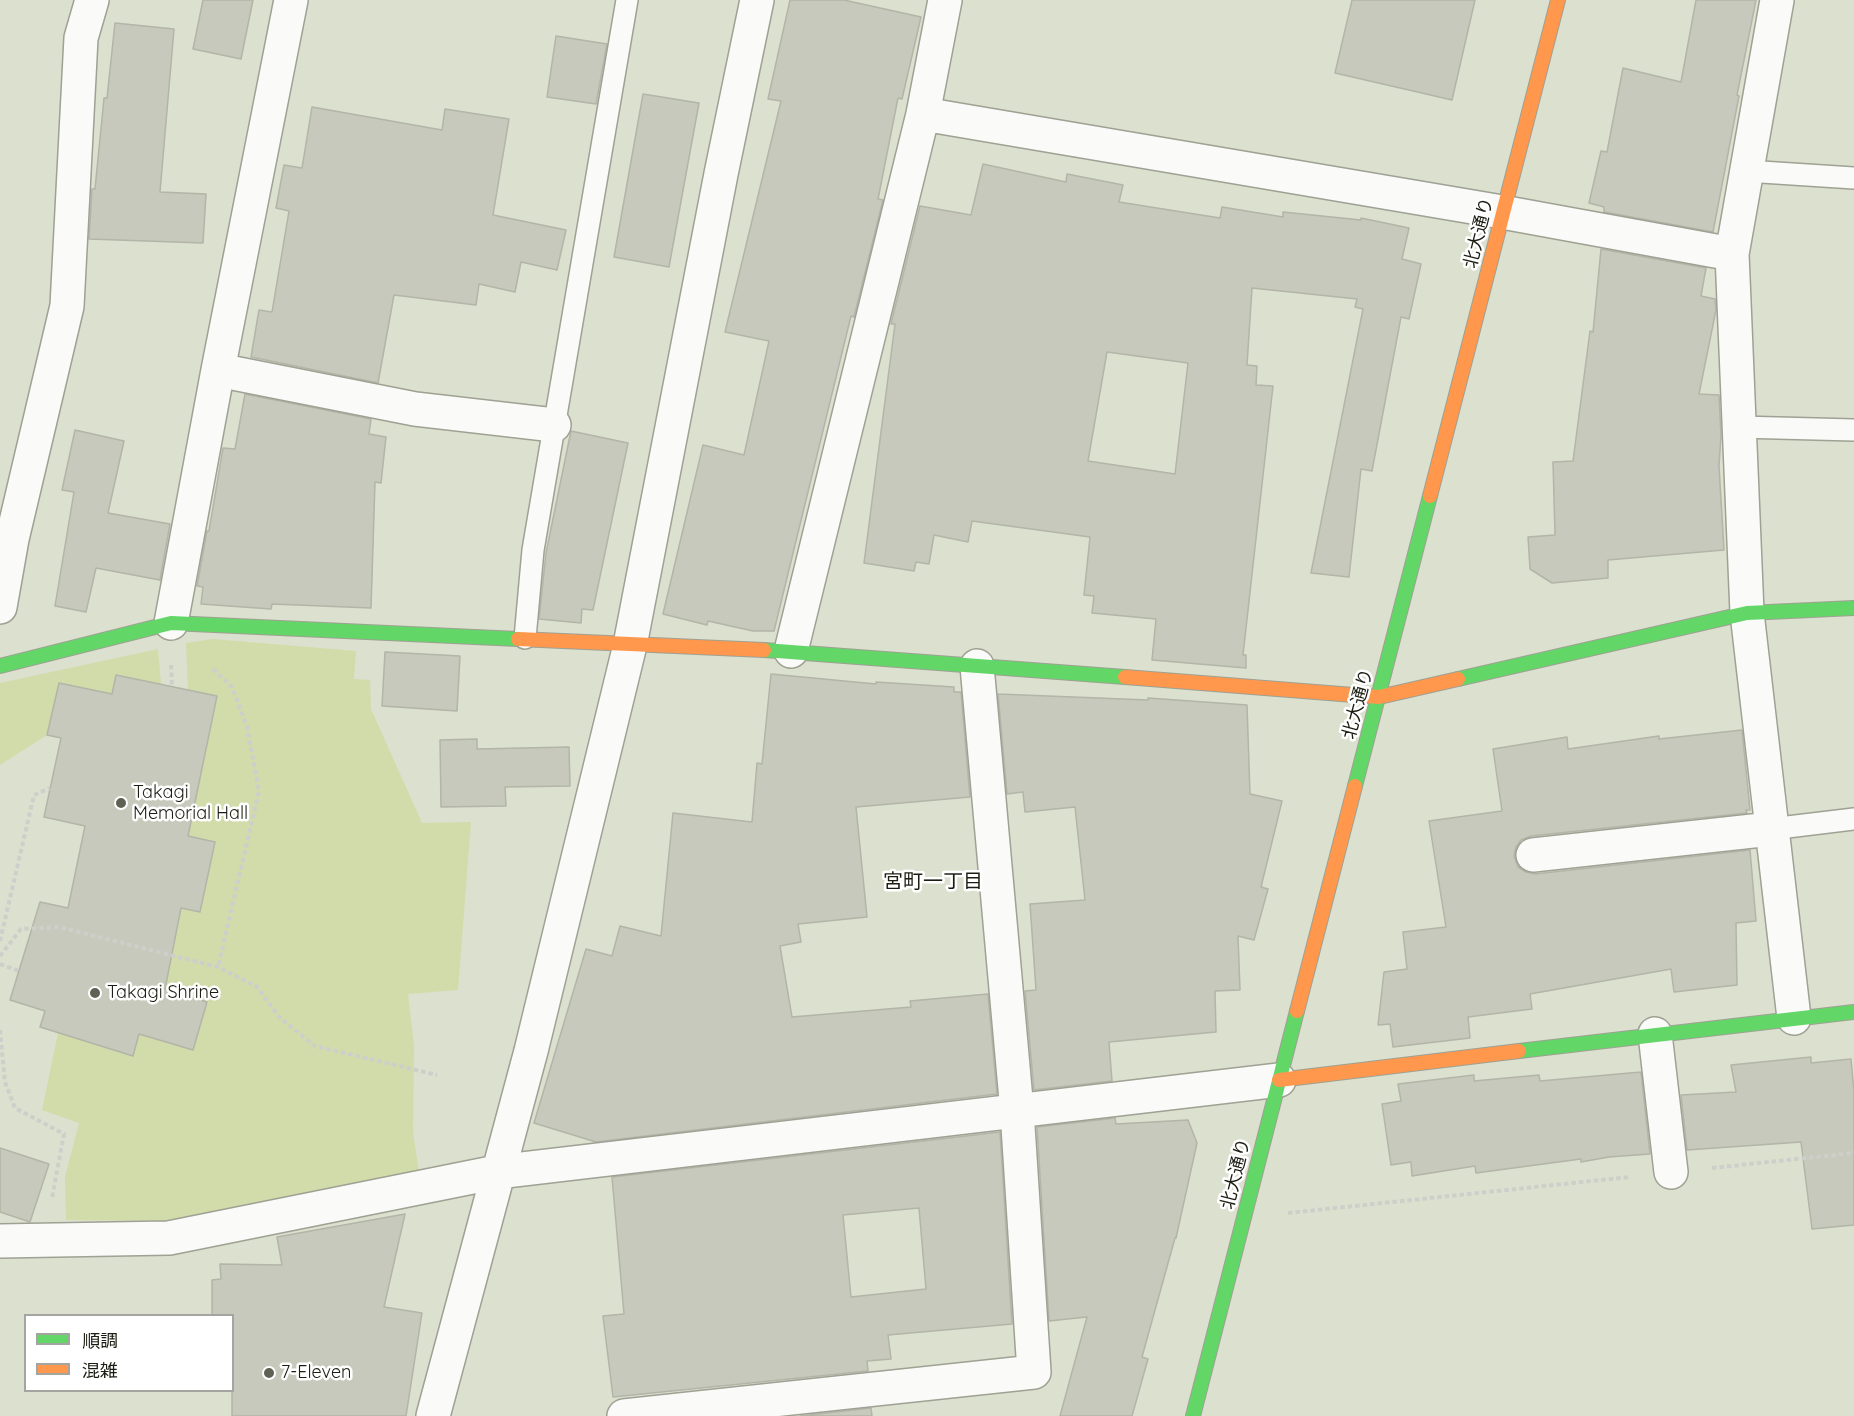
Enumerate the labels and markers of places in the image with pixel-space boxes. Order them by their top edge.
place label: Takagi Memorial Hall [133,782,248,824]
marker: Takagi Memorial Hall [114,796,128,810]
place label: Takagi Shrine [107,982,219,1004]
marker: Takagi Shrine [88,986,102,1000]
place label: 7-Eleven [281,1362,352,1384]
marker: 7-Eleven [262,1366,276,1380]

